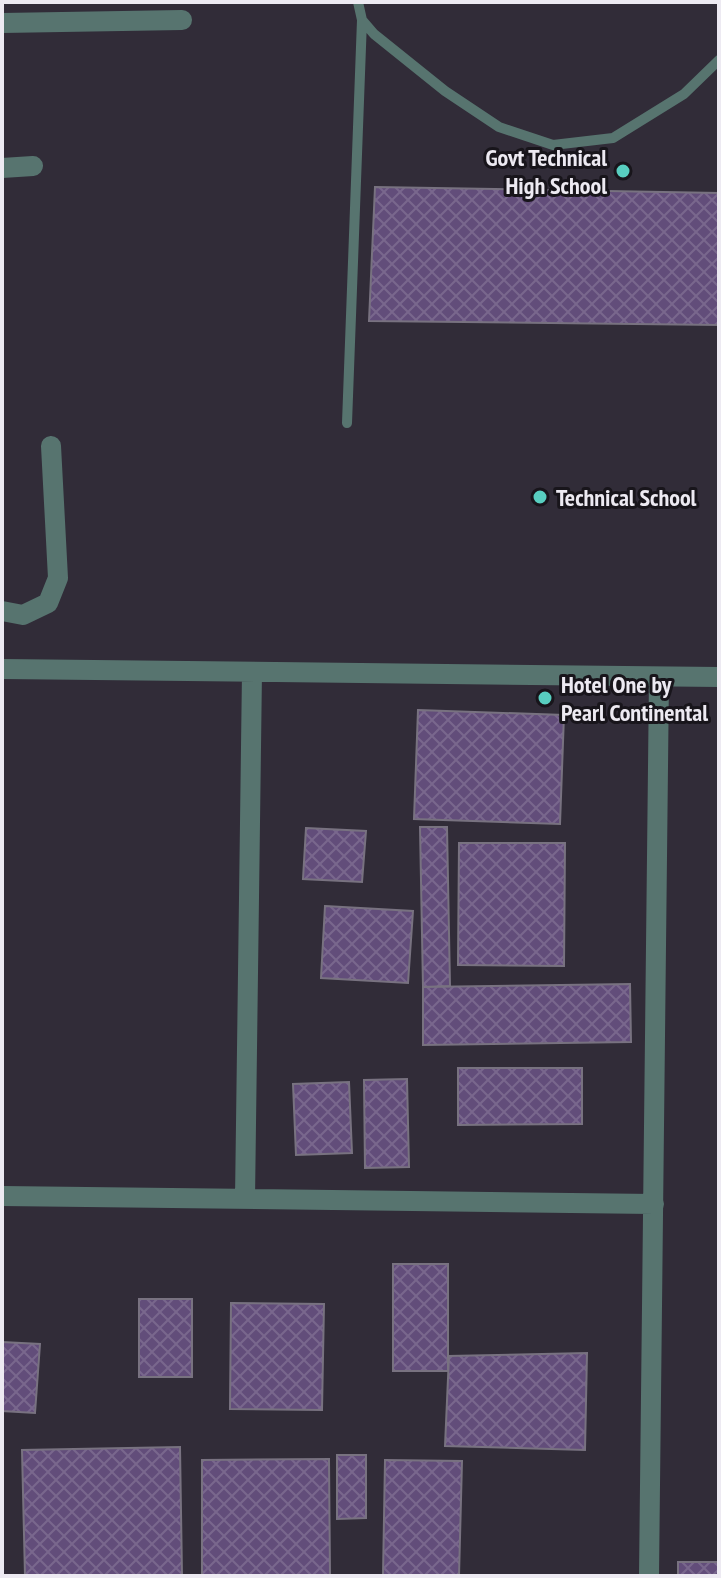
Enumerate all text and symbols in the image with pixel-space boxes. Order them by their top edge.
place label: Govt Technical High School [485,142,607,201]
marker: Govt Technical High School [614,162,632,180]
place label: Technical School [556,482,697,513]
marker: Technical School [531,488,549,506]
place label: Hotel One by Pearl Continental [561,669,708,728]
marker: Hotel One by Pearl Continental [536,689,554,707]

